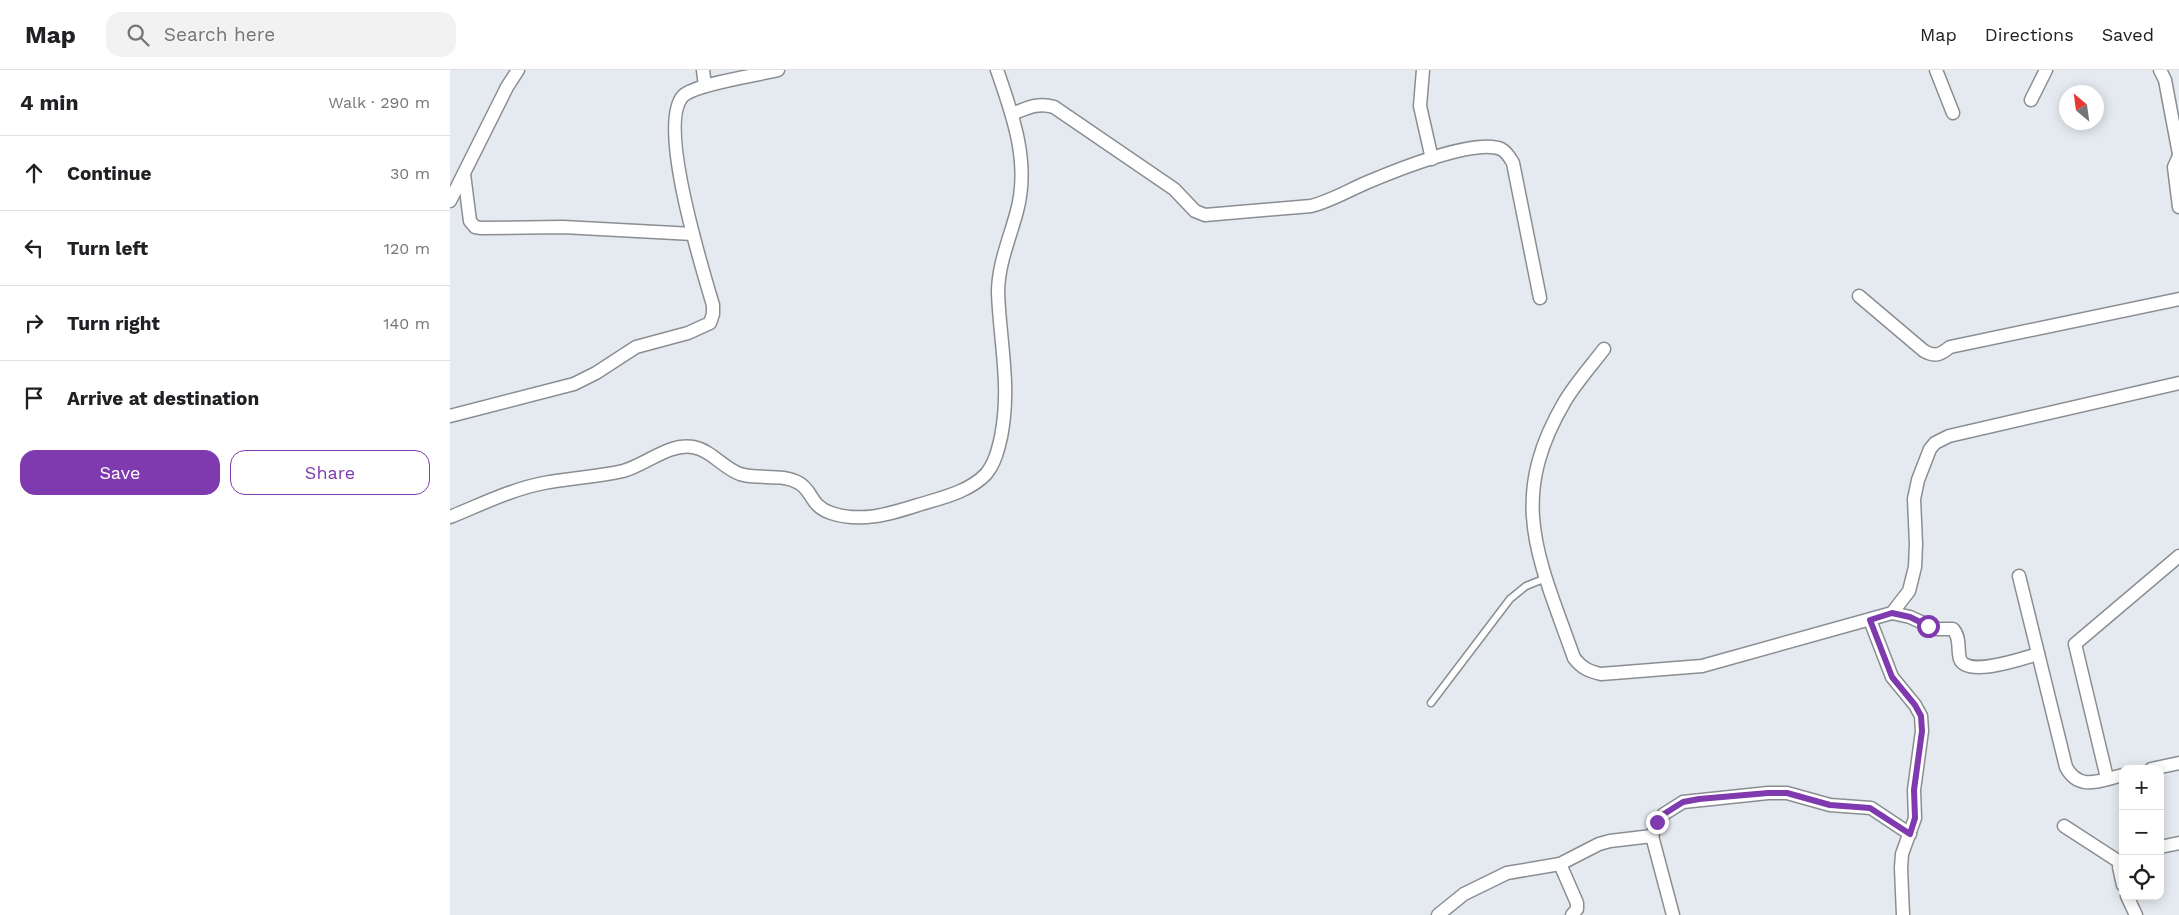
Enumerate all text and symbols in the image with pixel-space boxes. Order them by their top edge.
search box [106,12,456,57]
text: Map [25,21,76,49]
icon: search [124,21,152,49]
text: Search here [164,23,275,46]
text: Map [1920,24,1957,45]
text: Directions [1985,24,2074,45]
text: Saved [2102,24,2154,45]
north arrow [2059,85,2104,130]
text: 4 min [20,90,78,115]
text: Walk · 290 m [328,93,430,112]
icon: ahead [20,159,48,187]
text: Continue [67,162,151,185]
text: 30 m [390,164,430,183]
icon: left [20,234,48,262]
text: Turn left [67,237,148,260]
text: 120 m [384,239,430,258]
icon: right [20,309,48,337]
text: Turn right [67,312,160,335]
text: 140 m [383,314,430,333]
icon: arrive [20,384,48,412]
text: Arrive at destination [67,387,259,410]
button: Save [20,450,220,495]
button: Share [230,450,430,495]
route start [1917,615,1940,638]
map controls [2119,765,2164,900]
button: + [2119,765,2164,810]
button: − [2119,810,2164,855]
route end [1646,811,1669,834]
button: locate [2119,855,2164,900]

